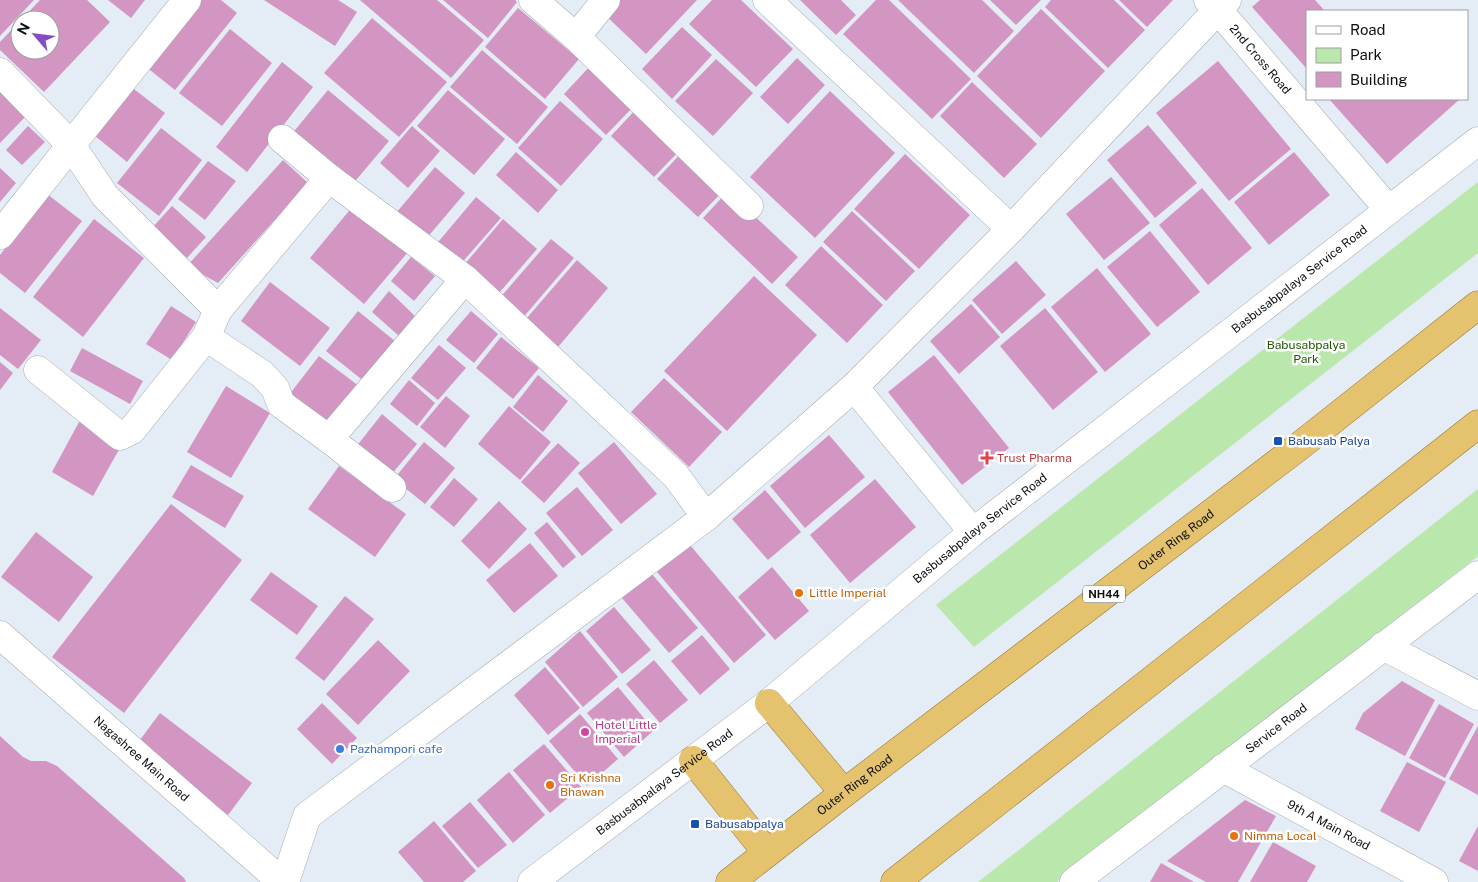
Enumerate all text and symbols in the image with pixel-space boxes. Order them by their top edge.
north arrow [10,10,60,60]
legend [1306,10,1468,100]
text: N [14,20,33,37]
text: Road [1350,21,1386,38]
street label: 2nd Cross Road [1226,22,1294,97]
text: Park [1350,46,1382,63]
text: Building [1350,71,1408,88]
street label: Basbusabpalaya Service Road [1229,222,1370,336]
park label: Babusabpalya Park [1267,338,1345,366]
place label: Babusab Palya [1288,434,1370,448]
marker: Babusab Palya [1272,435,1284,447]
place label: Trust Pharma [997,451,1072,465]
marker: Trust Pharma [981,452,993,464]
street label: Basbusabpalaya Service Road [910,470,1050,586]
street label: Outer Ring Road [1135,507,1217,573]
place label: Little Imperial [809,586,887,600]
road number: NH44 [1083,586,1125,602]
marker: Little Imperial [793,587,805,599]
street label: Service Road [1243,701,1310,756]
street label: Nagashree Main Road [91,713,192,804]
place label: Hotel Little Imperial [595,718,657,746]
marker: Hotel Little Imperial [579,726,591,738]
street label: Basbusabpalaya Service Road [593,726,736,838]
place label: Pazhampori cafe [350,742,443,756]
marker: Pazhampori cafe [334,743,346,755]
street label: Outer Ring Road [814,752,895,818]
place label: Sri Krishna Bhawan [560,771,621,799]
marker: Sri Krishna Bhawan [544,779,556,791]
street label: 9th A Main Road [1285,797,1372,853]
place label: Babusabpalya [705,817,784,831]
marker: Babusabpalya [689,818,701,830]
place label: Nimma Local [1244,829,1317,843]
marker: Nimma Local [1228,830,1240,842]

